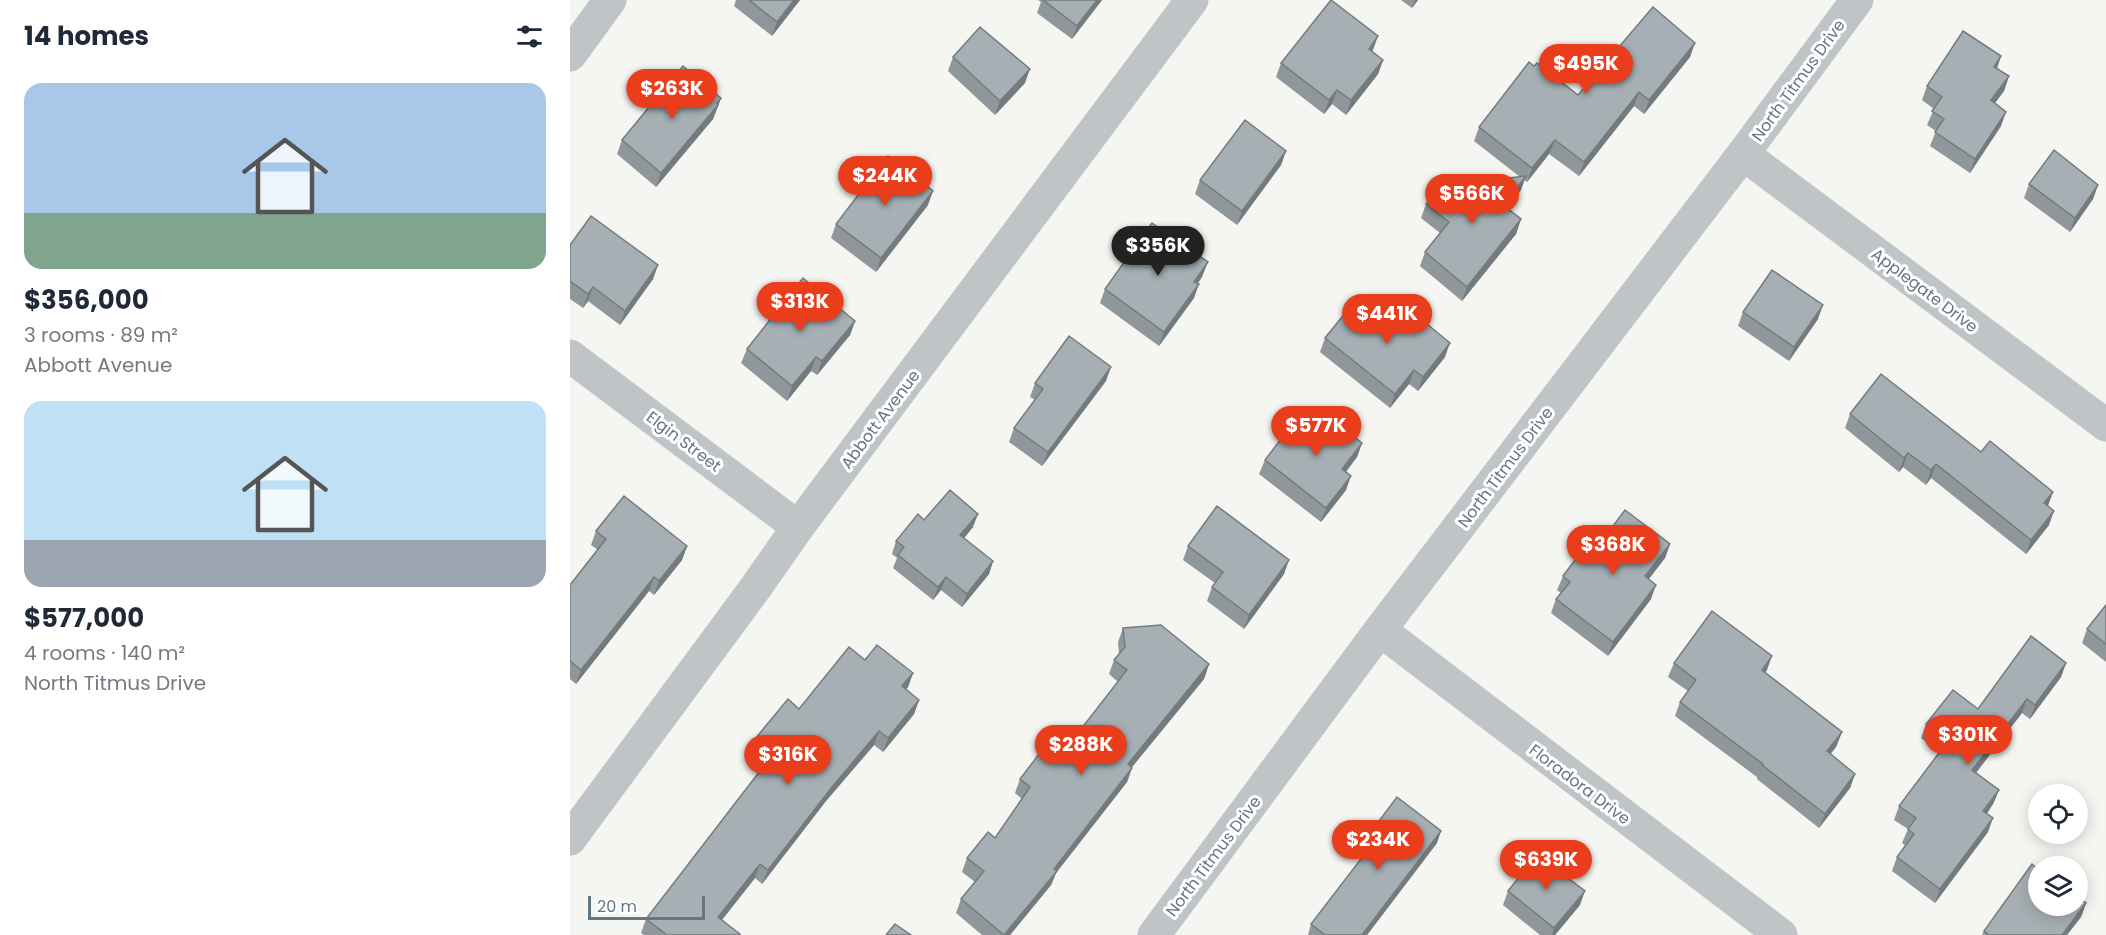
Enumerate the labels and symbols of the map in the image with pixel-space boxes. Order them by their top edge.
street label: North Titmus Drive [1746,15,1851,146]
pin: $495K [1544,44,1628,95]
pin: $263K [630,69,714,120]
pin: $244K [843,156,927,207]
pin: $566K [1430,174,1514,225]
pin: $356K [1116,226,1200,277]
street label: Applegate Drive [1867,243,1983,338]
pin: $313K [758,282,842,333]
pin: $441K [1345,294,1429,345]
street label: Abbott Avenue [836,365,925,474]
street label: North Titmus Drive [1452,402,1558,532]
street label: Elgin Street [642,406,726,477]
pin: $577K [1274,406,1358,457]
pin: $368K [1571,525,1655,576]
pin: $301K [1926,715,2010,766]
pin: $288K [1039,725,1123,776]
pin: $316K [746,735,830,786]
street label: Floradora Drive [1524,739,1635,830]
street label: North Titmus Drive [1160,791,1266,921]
pin: $234K [1336,820,1420,871]
pin: $639K [1504,840,1588,891]
scale bar [588,893,705,920]

